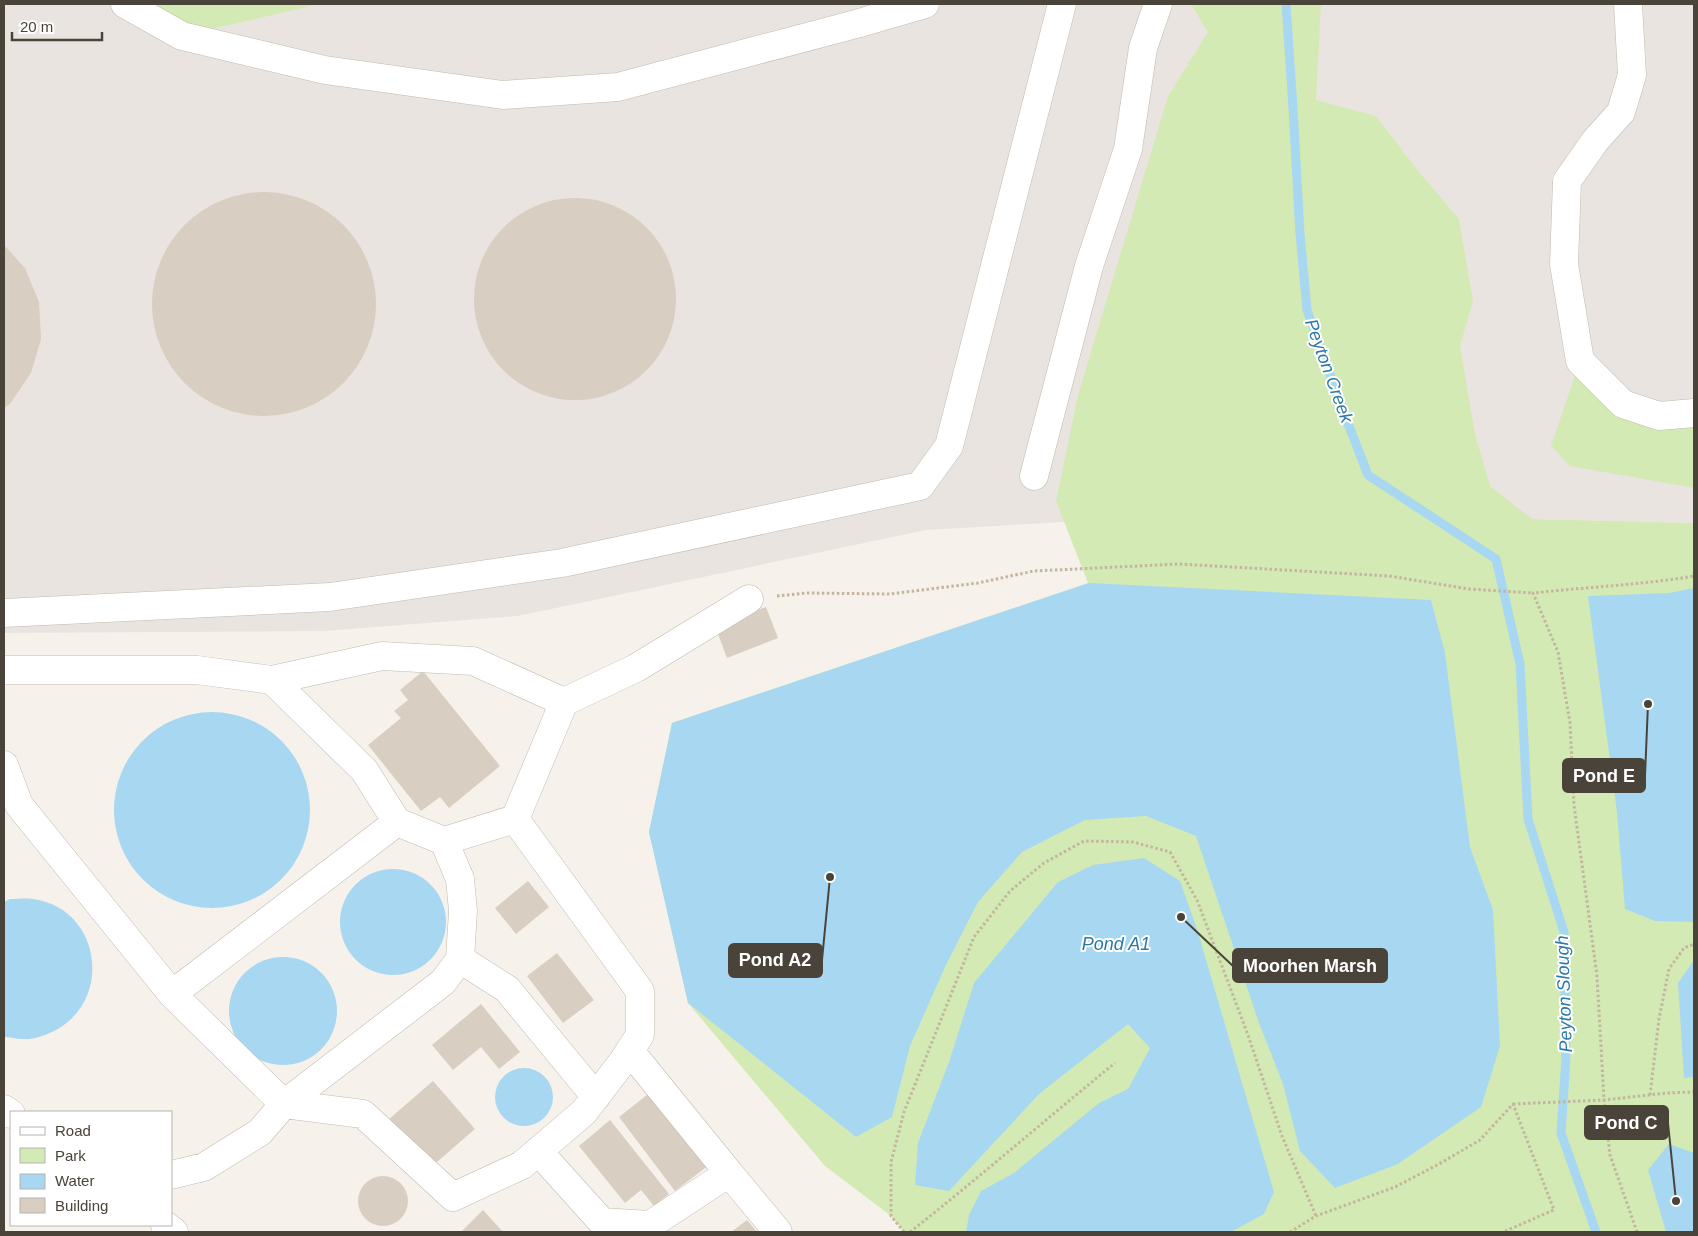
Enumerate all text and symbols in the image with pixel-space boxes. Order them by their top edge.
scale bar [12,10,102,42]
text: 20 m [20,18,53,35]
water label: Peyton Creek [1301,316,1357,427]
callout: Pond E [1563,759,1645,792]
text: Pond E [1573,766,1635,786]
water label: Pond A1 [1082,934,1150,954]
water label: Peyton Slough [1552,935,1576,1053]
callout: Pond A2 [729,944,822,977]
callout: Moorhen Marsh [1233,949,1387,982]
text: Pond A2 [739,950,811,970]
text: Moorhen Marsh [1243,956,1377,976]
callout: Pond C [1585,1106,1668,1139]
legend [10,1111,172,1226]
text: Pond C [1595,1113,1658,1133]
text: Road [55,1122,91,1139]
text: Park [55,1147,86,1164]
text: Water [55,1172,94,1189]
text: Building [55,1197,108,1214]

